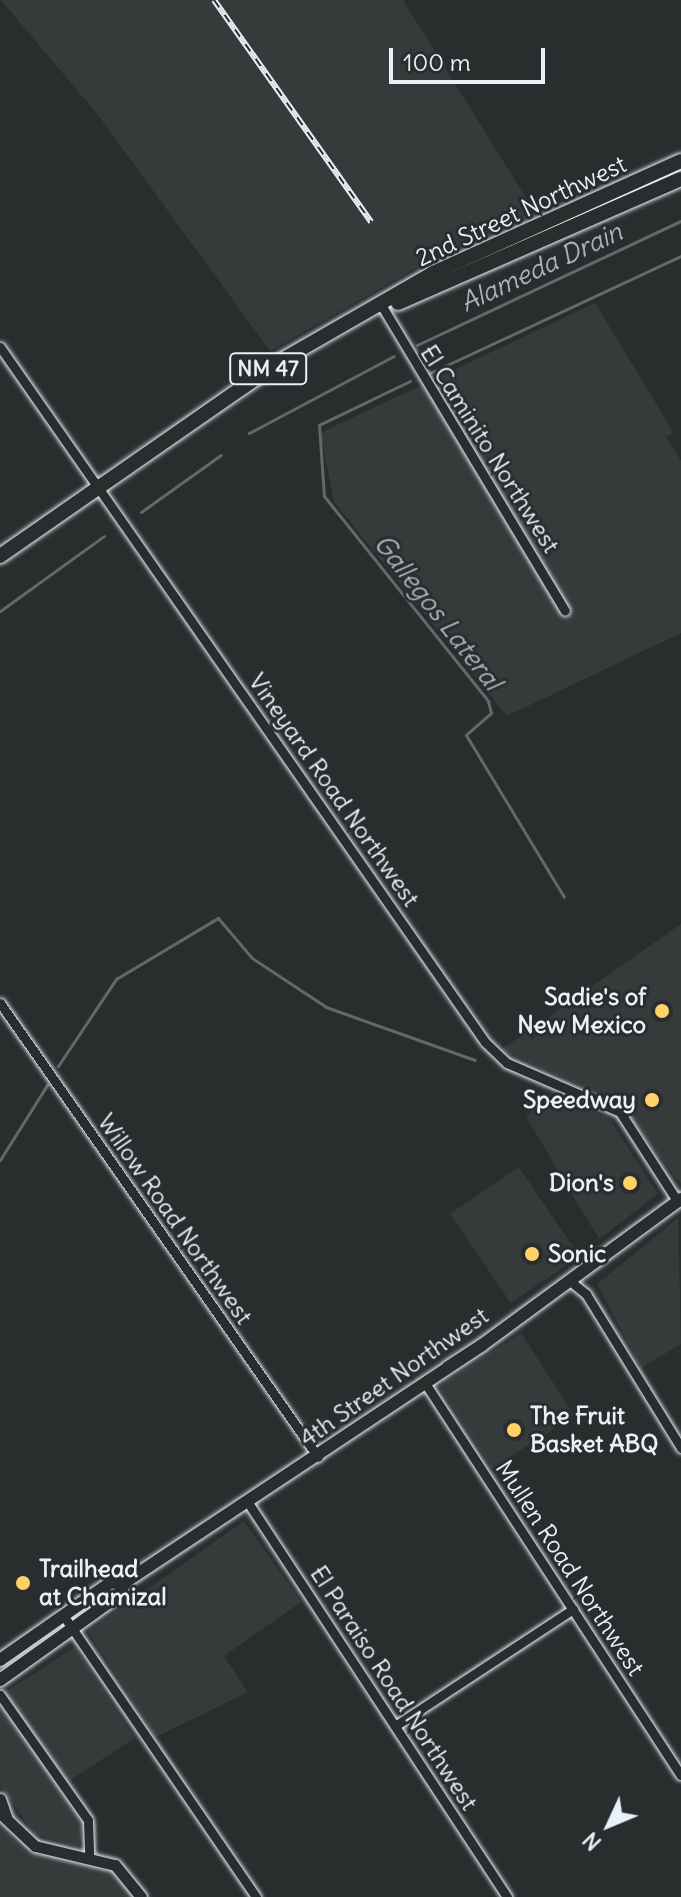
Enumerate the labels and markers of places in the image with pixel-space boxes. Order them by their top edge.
place label: Sadie's of New Mexico [517,983,646,1039]
marker: Sadie's of New Mexico [653,1002,671,1020]
place label: Speedway [523,1086,636,1114]
marker: Speedway [643,1091,661,1109]
place label: Dion's [549,1169,614,1197]
marker: Dion's [621,1174,639,1192]
place label: Sonic [548,1240,606,1268]
marker: Sonic [523,1245,541,1263]
place label: The Fruit Basket ABQ [530,1402,658,1458]
marker: The Fruit Basket ABQ [505,1421,523,1439]
place label: Trailhead at Chamizal [39,1555,167,1611]
marker: Trailhead at Chamizal [14,1574,32,1592]

